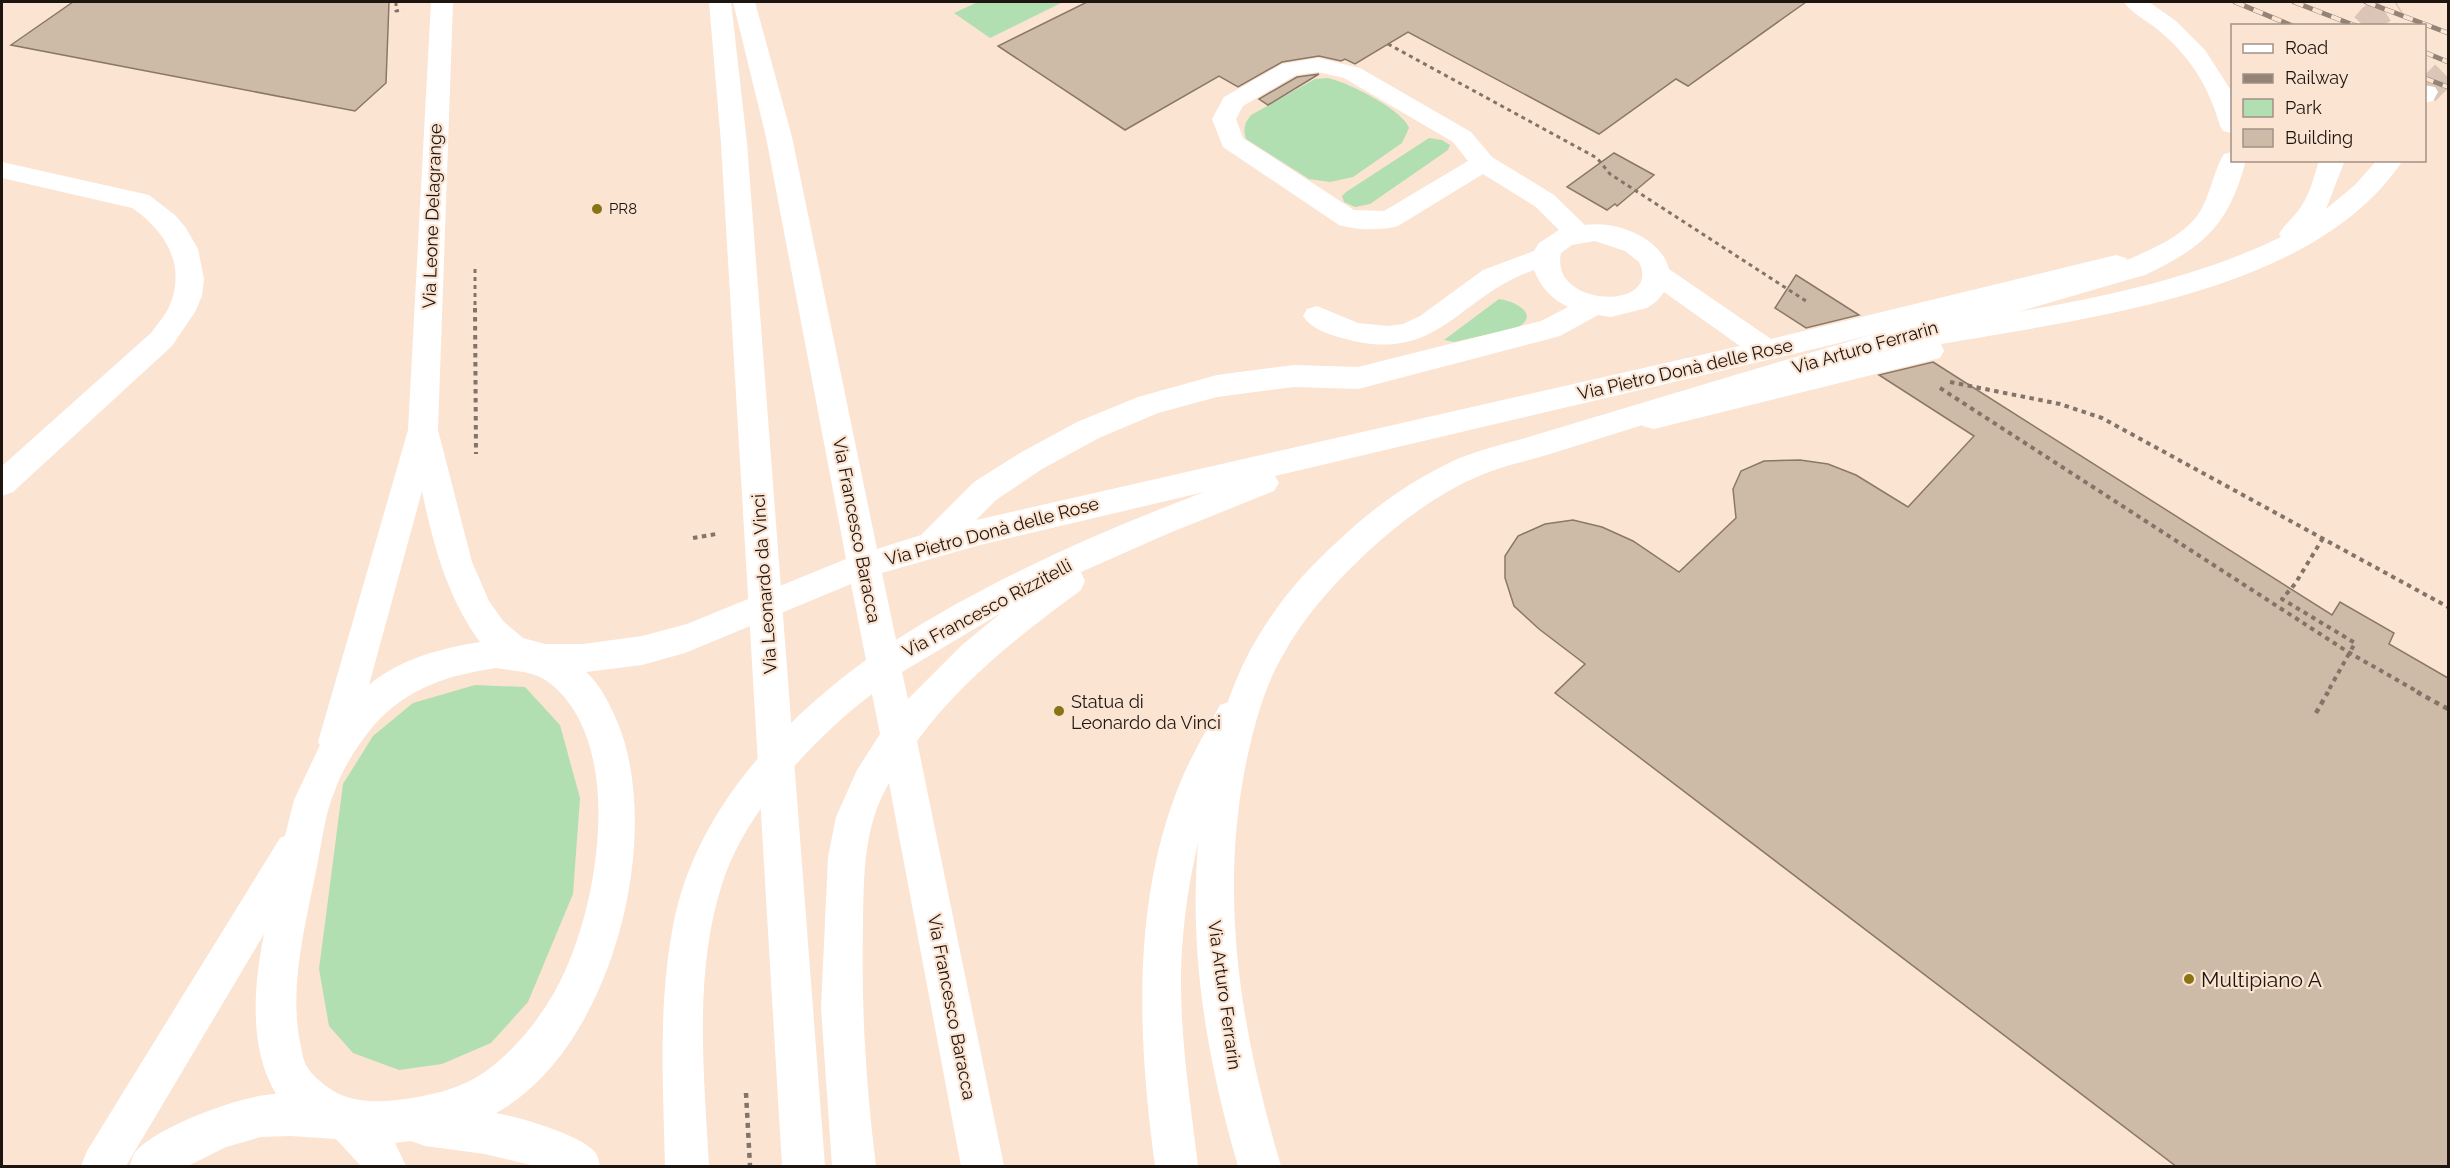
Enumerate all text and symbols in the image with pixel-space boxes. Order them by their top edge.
legend [2231,24,2426,162]
text: Road [2285,37,2328,58]
text: Railway [2285,67,2349,88]
text: Park [2285,97,2322,118]
street label: Via Leone Delagrange [418,123,446,309]
text: Building [2285,127,2353,148]
place label: PR8 [609,200,637,218]
marker: PR8 [590,202,604,216]
street label: Via Arturo Ferrarin [1790,316,1940,378]
street label: Via Pietro Donà delle Rose [1575,334,1795,404]
street label: Via Francesco Baracca [829,435,885,625]
street label: Via Pietro Donà delle Rose [883,492,1101,570]
street label: Via Leonardo da Vinci [747,493,781,675]
street label: Via Francesco Rizzitelli [899,554,1075,662]
place label: Statua di Leonardo da Vinci [1071,691,1221,733]
marker: Statua di Leonardo da Vinci [1052,704,1066,718]
street label: Via Francesco Baracca [924,912,980,1102]
street label: Via Arturo Ferrarin [1204,919,1246,1071]
place label: Multipiano A [2201,967,2322,992]
marker: Multipiano A [2182,972,2196,986]

